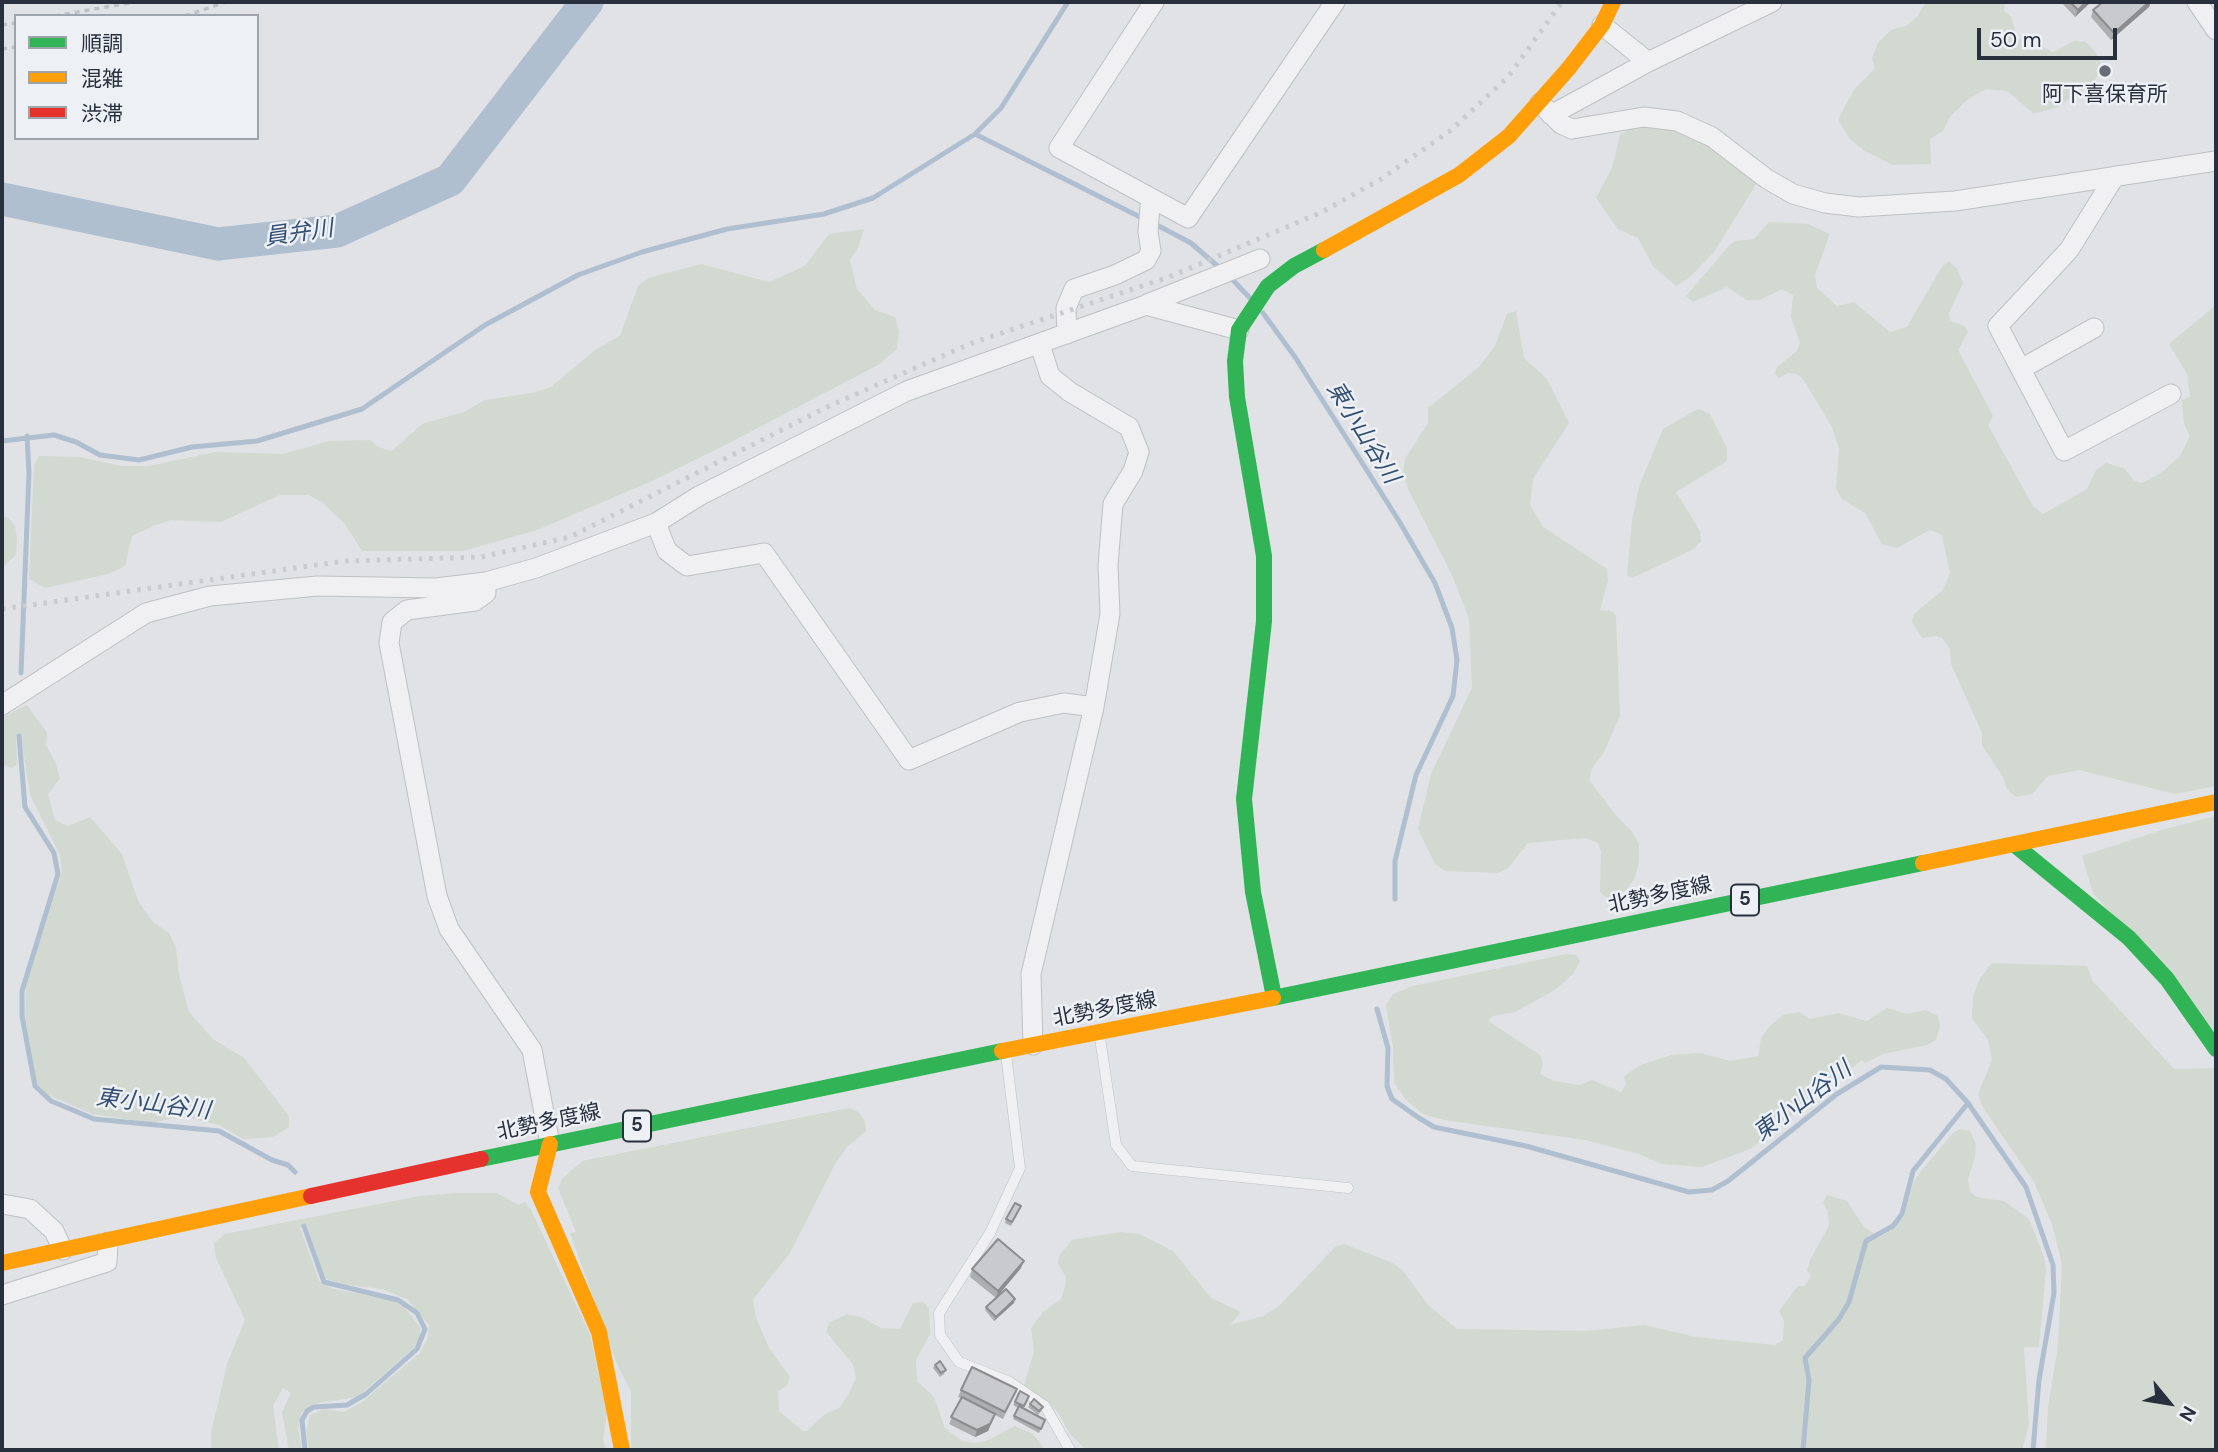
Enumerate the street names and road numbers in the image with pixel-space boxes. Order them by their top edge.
street label: 北勢多度線 [1606,873,1714,919]
road number: 5 [1731,885,1759,916]
street label: 北勢多度線 [1051,988,1159,1032]
street label: 北勢多度線 [495,1100,603,1146]
road number: 5 [623,1110,651,1142]

